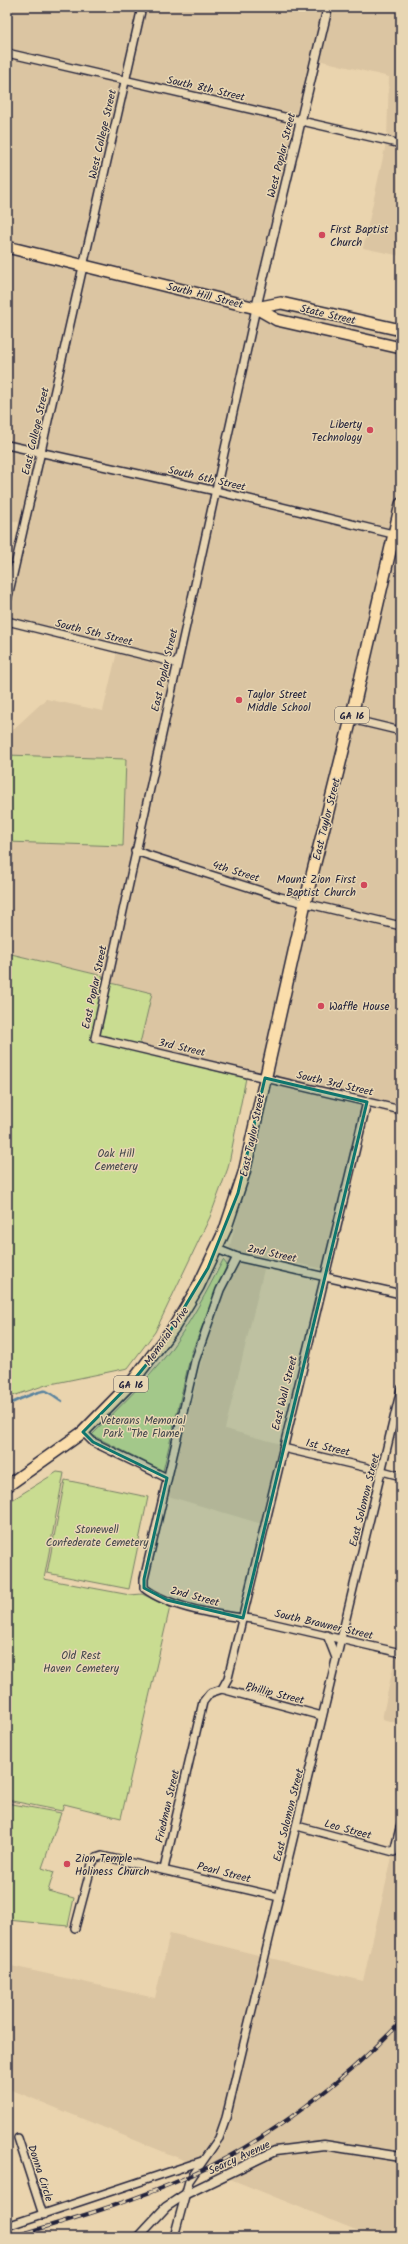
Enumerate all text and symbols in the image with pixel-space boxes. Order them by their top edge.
street label: South 8th Street [165,71,247,107]
street label: West College Street [84,87,122,181]
street label: West Poplar Street [263,110,301,200]
place label: First Baptist Church [330,221,389,252]
marker: First Baptist Church [317,230,327,240]
street label: South Hill Street [165,278,246,314]
street label: State Street [298,300,358,330]
street label: East College Street [17,385,55,477]
place label: Liberty Technology [311,416,363,447]
marker: Liberty Technology [365,425,375,435]
street label: South 6th Street [166,461,248,497]
street label: South 5th Street [53,615,135,651]
street label: East Poplar Street [147,626,183,714]
place label: Taylor Street Middle School [247,686,311,717]
marker: Taylor Street Middle School [234,695,244,705]
road number: GA 16 [335,707,369,723]
street label: East Taylor Street [308,775,346,863]
street label: 4th Street [210,856,262,888]
place label: Mount Zion First Baptist Church [277,871,357,902]
marker: Mount Zion First Baptist Church [359,880,369,890]
street label: East Poplar Street [77,943,113,1031]
place label: Waffle House [329,998,390,1016]
marker: Waffle House [316,1001,326,1011]
street label: 3rd Street [157,1034,208,1062]
street label: South 3rd Street [295,1066,376,1102]
street label: East Taylor Street [235,1091,271,1179]
park label: Oak Hill Cemetery [94,1145,138,1176]
street label: 2nd Street [245,1240,299,1268]
street label: Memorial Drive [140,1303,194,1370]
street label: East Wall Street [267,1353,303,1432]
road number: GA 16 [114,1376,148,1392]
park label: Veterans Memorial Park "The Flame" [100,1412,186,1443]
street label: 1st Street [304,1434,352,1462]
street label: East Solomon Street [345,1451,385,1549]
park label: Stonewell Confederate Cemetery [46,1521,149,1552]
street label: 2nd Street [168,1582,222,1612]
street label: South Brawner Street [273,1605,376,1645]
park label: Old Rest Haven Cemetery [43,1647,120,1678]
street label: Phillip Street [243,1678,307,1710]
street label: East Solomon Street [269,1766,309,1864]
street label: Friedman Street [151,1767,185,1845]
street label: Leo Street [322,1815,374,1845]
place label: Zion Temple Holiness Church [75,1850,150,1881]
street label: Pearl Street [195,1858,253,1889]
marker: Zion Temple Holiness Church [62,1859,72,1869]
street label: Searcy Avenue [206,2136,273,2180]
street label: Donna Circle [22,2143,58,2204]

